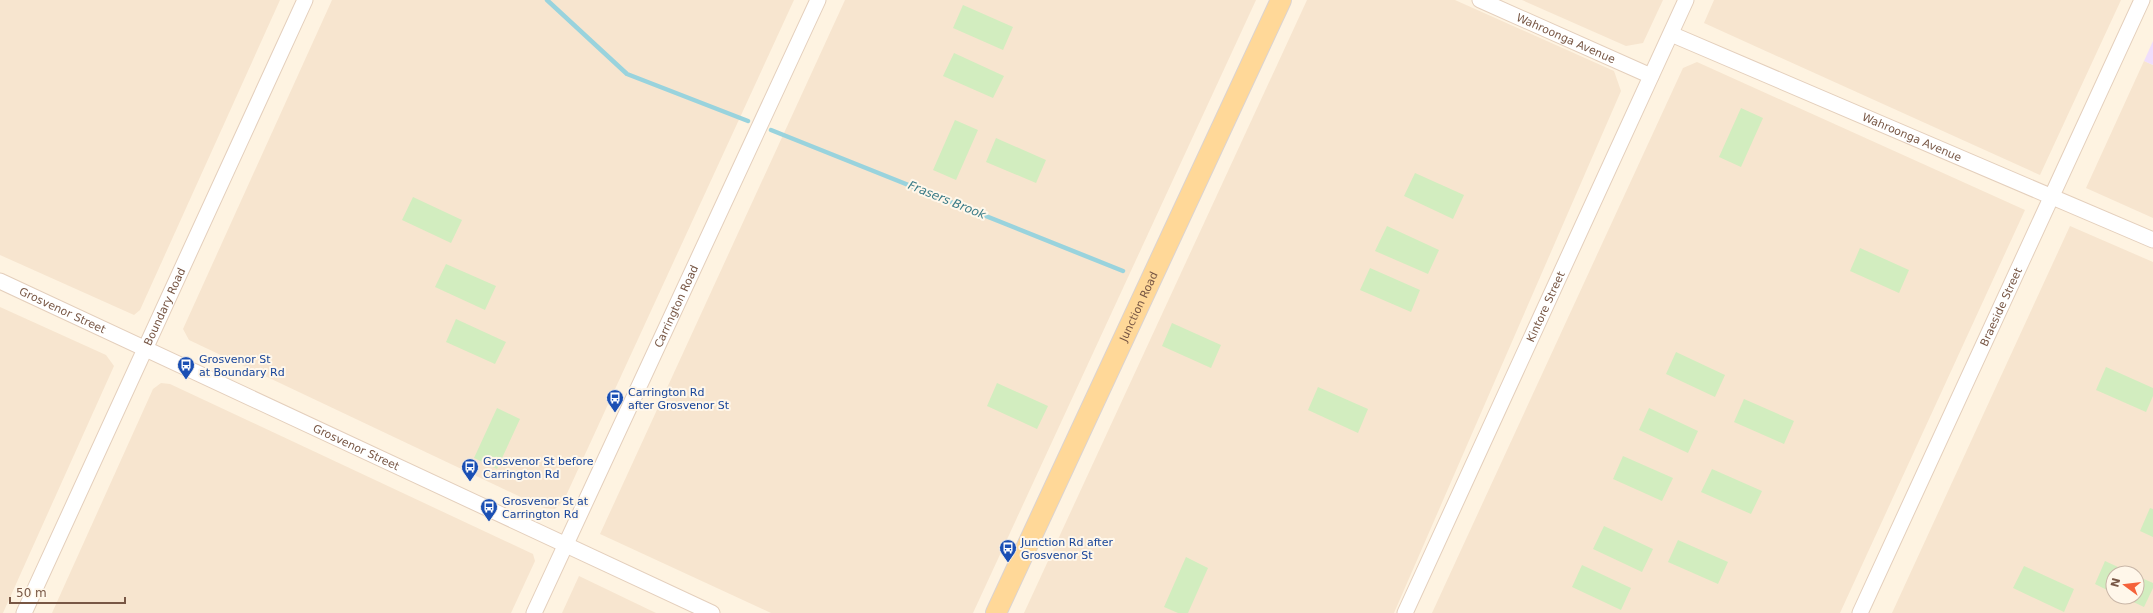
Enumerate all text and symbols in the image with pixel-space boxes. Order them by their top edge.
street label: Wahroonga Avenue [1514,11,1617,66]
street label: Wahroonga Avenue [1860,110,1964,164]
water label: Frasers Brook [906,178,989,222]
street label: Carrington Road [652,263,701,350]
street label: Braeside Street [1978,265,2025,348]
street label: Boundary Road [141,266,188,348]
street label: Kintore Street [1524,269,1568,344]
street label: Junction Road [1117,270,1161,345]
street label: Grosvenor Street [17,285,108,337]
place label: Grosvenor St at Boundary Rd [199,353,285,379]
bus stop icon: Grosvenor St at Boundary Rd [176,355,196,380]
place label: Carrington Rd after Grosvenor St [628,386,730,412]
bus stop icon: Carrington Rd after Grosvenor St [605,388,625,413]
street label: Grosvenor Street [311,422,402,474]
place label: Grosvenor St before Carrington Rd [483,455,594,481]
bus stop icon: Grosvenor St before Carrington Rd [460,457,480,482]
place label: Grosvenor St at Carrington Rd [502,495,589,521]
bus stop icon: Grosvenor St at Carrington Rd [479,497,499,522]
place label: Junction Rd after Grosvenor St [1020,536,1113,562]
bus stop icon: Junction Rd after Grosvenor St [998,538,1018,563]
north arrow [2105,565,2145,605]
text: N [2108,576,2123,589]
scale bar [10,579,125,605]
text: 50 m [16,586,47,600]

